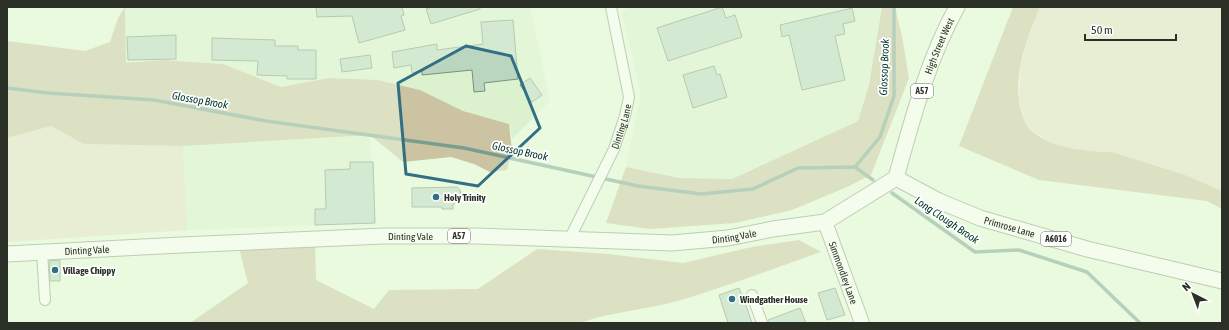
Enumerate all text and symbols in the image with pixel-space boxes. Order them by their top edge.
street label: High Street West [923,16,956,76]
scale bar [1085,16,1176,42]
text: 50 m [1091,23,1113,37]
water label: Glossop Brook [877,38,891,96]
road number: A57 [911,84,933,98]
water label: Glossop Brook [171,89,229,111]
street label: Dinting Lane [609,103,633,150]
water label: Glossop Brook [491,139,549,163]
marker: Holy Trinity [431,192,441,202]
place label: Holy Trinity [444,192,487,203]
water label: Long Clough Brook [913,194,982,246]
street label: Primrose Lane [983,214,1037,240]
street label: Dinting Vale [711,227,758,245]
road number: A57 [448,229,470,243]
street label: Dinting Vale [388,231,433,242]
road number: A6016 [1041,232,1071,246]
street label: Simmondley Lane [827,240,860,306]
street label: Dinting Vale [64,244,110,257]
marker: Village Chippy [50,265,60,275]
place label: Village Chippy [62,265,116,276]
north arrow [1173,274,1213,314]
text: N [1180,280,1193,293]
marker: Windgather House [727,294,737,304]
place label: Windgather House [739,294,808,305]

